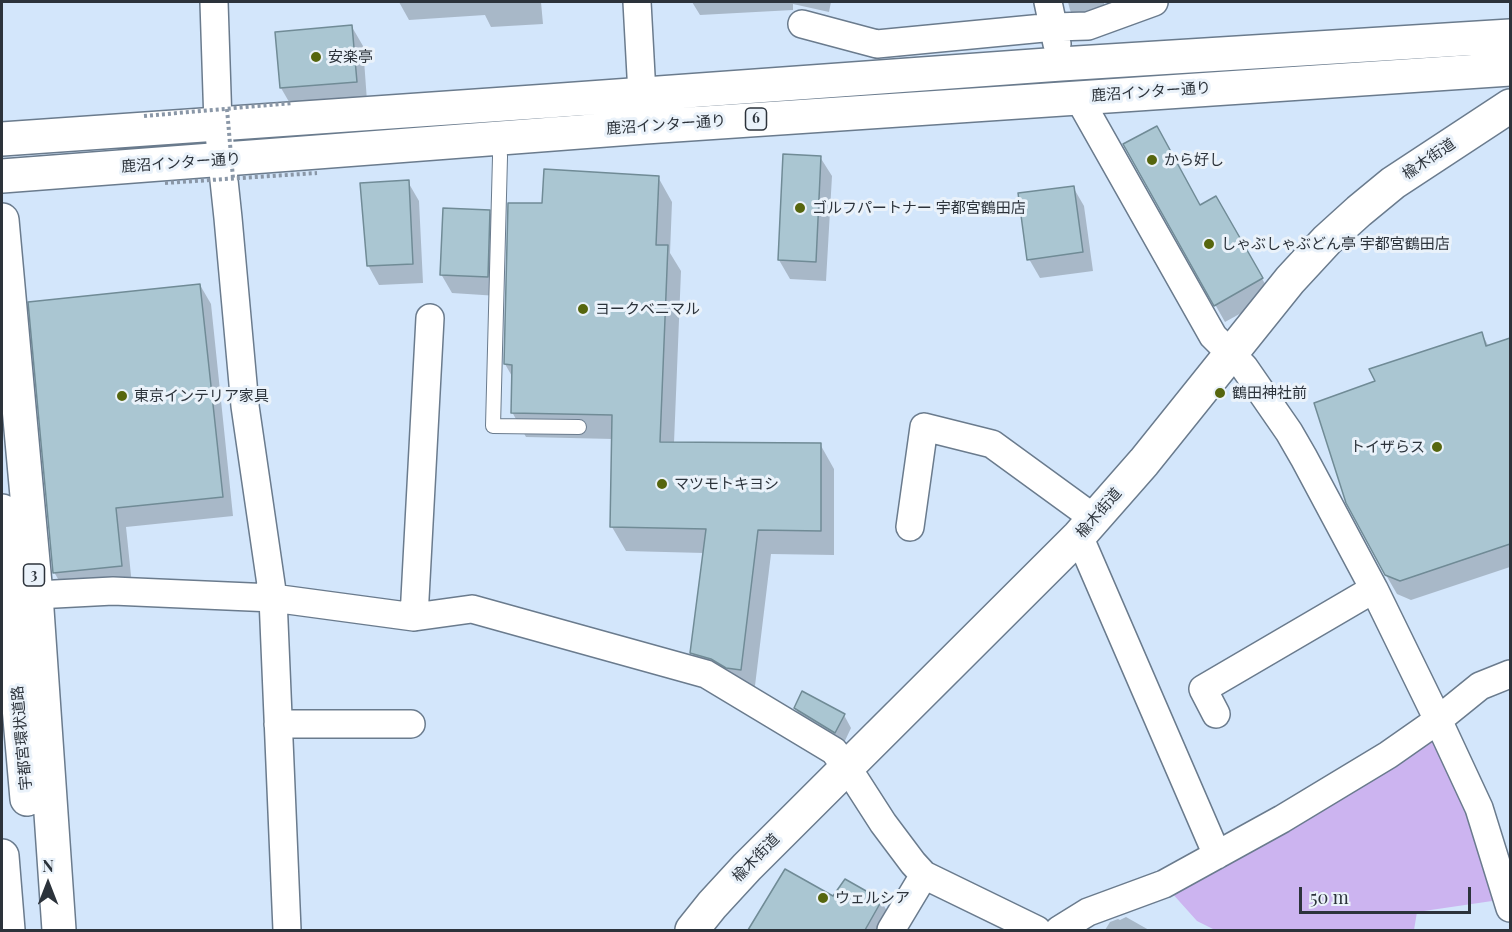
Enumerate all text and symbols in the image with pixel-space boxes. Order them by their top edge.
place label: 安楽亭 [328,48,373,66]
marker: 安楽亭 [309,50,323,64]
street label: 鹿沼インター通り [1091,79,1211,105]
road number: 6 [746,108,766,130]
street label: 鹿沼インター通り [606,112,726,138]
street label: 楡木街道 [1399,135,1459,183]
street label: 鹿沼インター通り [121,150,241,176]
place label: から好し [1164,151,1224,169]
marker: から好し [1145,153,1159,167]
place label: ゴルフパートナー 宇都宮鶴田店 [812,199,1026,217]
marker: ゴルフパートナー 宇都宮鶴田店 [793,201,807,215]
place label: しゃぶしゃぶどん亭 宇都宮鶴田店 [1221,235,1450,253]
marker: しゃぶしゃぶどん亭 宇都宮鶴田店 [1202,237,1216,251]
place label: ヨークベニマル [595,300,700,318]
marker: ヨークベニマル [576,302,590,316]
place label: 鶴田神社前 [1232,384,1307,402]
marker: 鶴田神社前 [1213,386,1227,400]
place label: 東京インテリア家具 [134,387,269,405]
marker: 東京インテリア家具 [115,389,129,403]
place label: トイザらス [1350,438,1425,456]
marker: トイザらス [1430,440,1444,454]
place label: マツモトキヨシ [674,475,779,493]
marker: マツモトキヨシ [655,477,669,491]
street label: 楡木街道 [1073,484,1125,542]
road number: 3 [24,564,44,586]
street label: 宇都宮環状道路 [8,685,36,791]
street label: 楡木街道 [729,830,783,886]
north arrow [18,854,78,914]
text: N [42,855,54,876]
scale bar [1302,875,1474,913]
text: 50 m [1310,885,1349,909]
place label: ウェルシア [835,889,910,907]
marker: ウェルシア [816,891,830,905]

